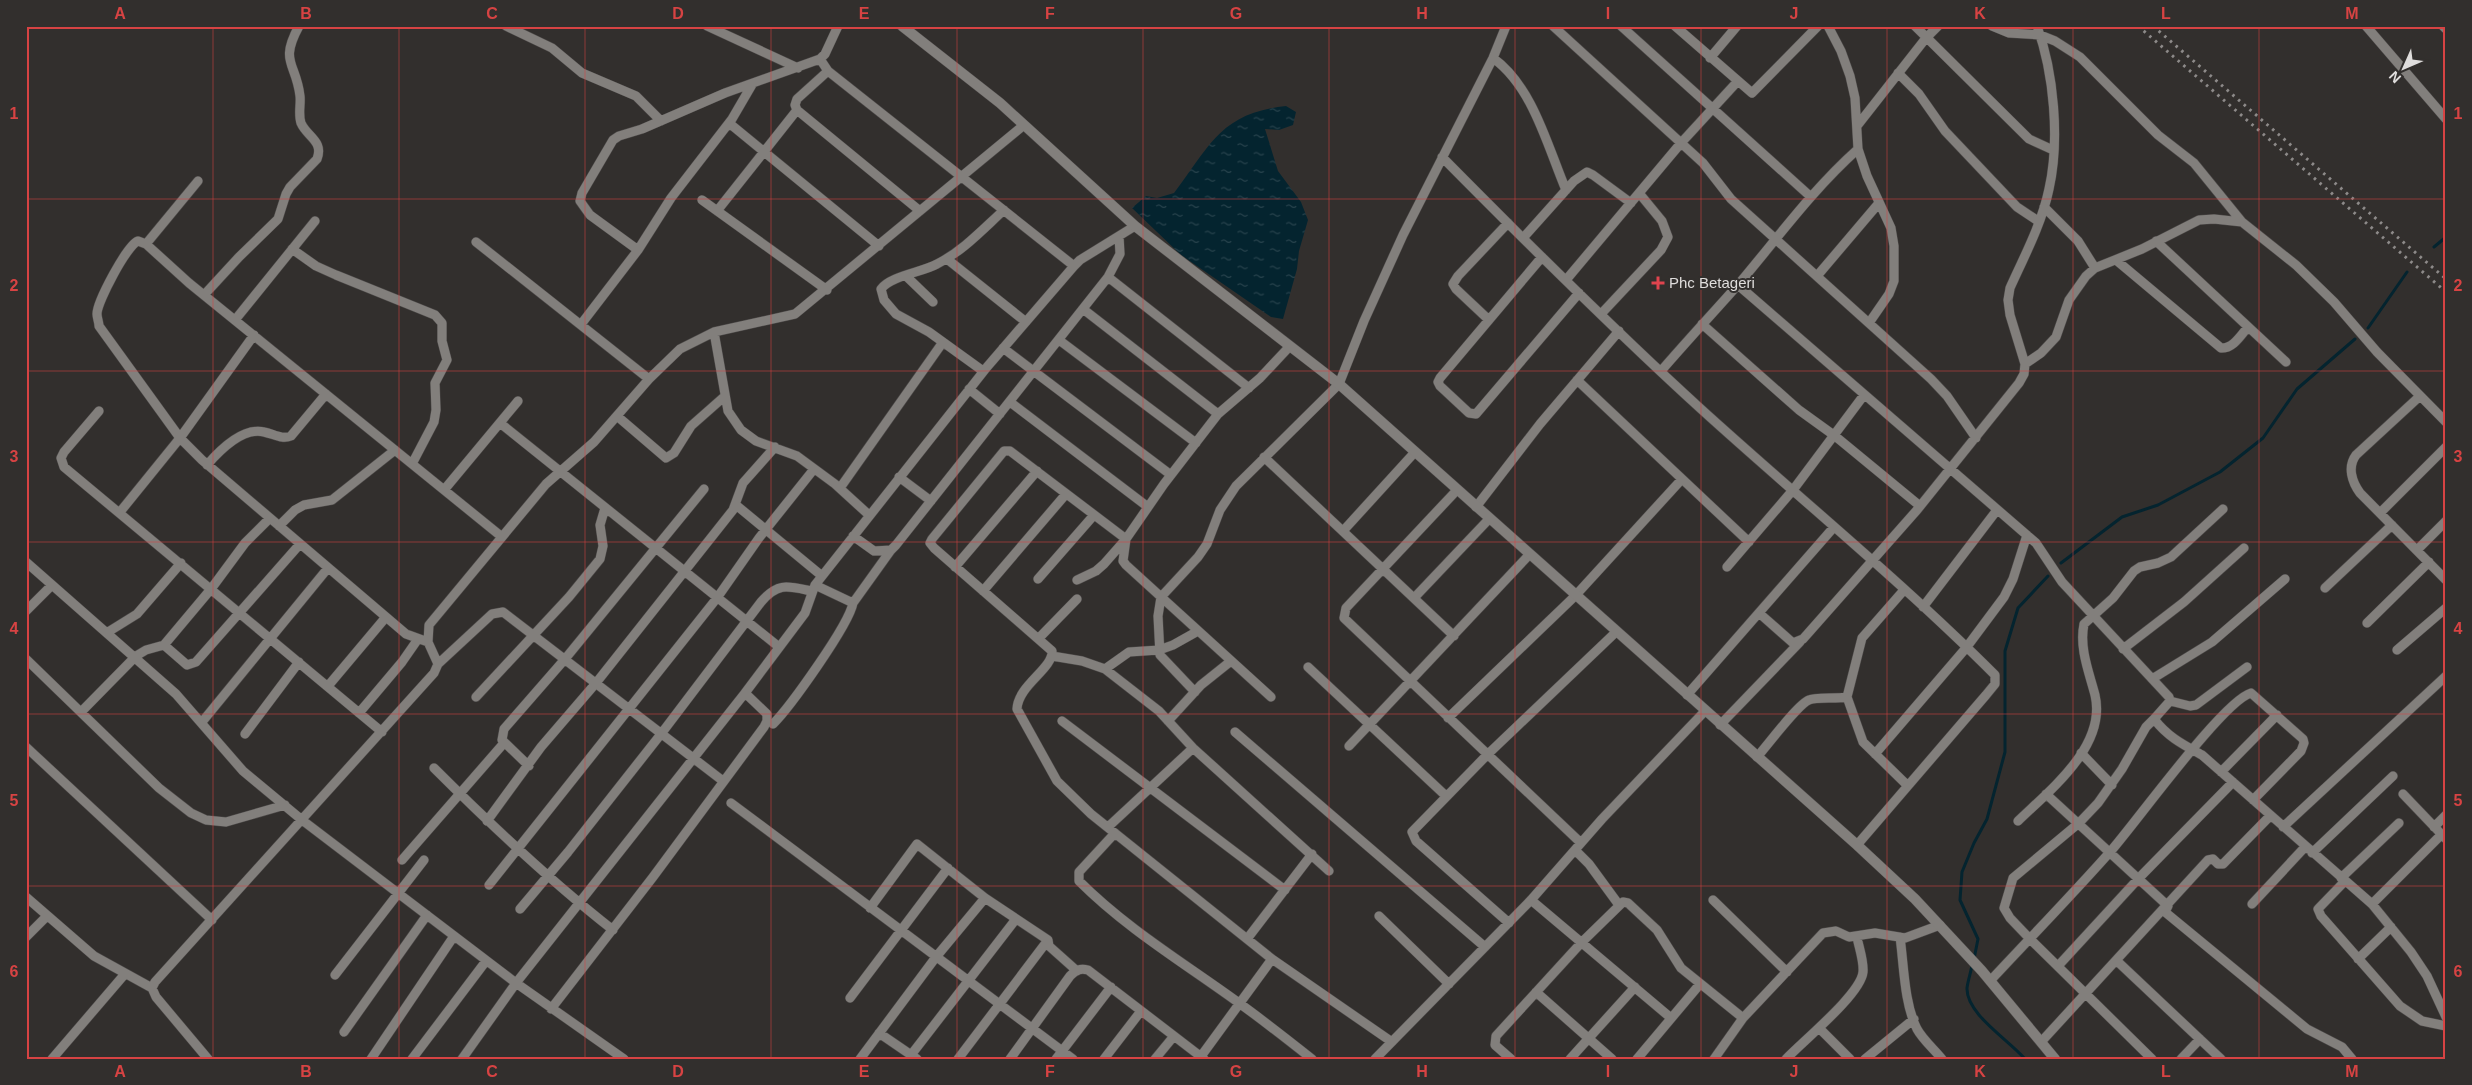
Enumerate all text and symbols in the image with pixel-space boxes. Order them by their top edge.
text: A [114,5,126,22]
text: B [300,5,312,22]
text: C [486,5,498,22]
text: D [672,5,684,22]
text: E [859,5,870,22]
text: F [1045,5,1055,22]
text: G [1230,5,1242,22]
text: H [1416,5,1428,22]
text: I [1606,5,1610,22]
text: J [1790,5,1798,22]
text: K [1974,5,1986,22]
text: L [2161,5,2171,22]
text: M [2345,5,2359,22]
north arrow [2380,42,2430,92]
text: N [2386,68,2404,86]
text: 1 [10,105,19,122]
text: 1 [2454,105,2463,122]
place label: Phc Betageri [1669,274,1755,291]
marker: Phc Betageri [1651,276,1665,290]
text: 2 [10,277,19,294]
text: 2 [2454,277,2463,294]
text: 3 [10,448,19,465]
text: 3 [2454,448,2463,465]
text: 4 [10,620,19,637]
text: 4 [2454,620,2463,637]
text: 5 [10,792,19,809]
text: 5 [2454,792,2463,809]
text: 6 [10,963,19,980]
text: 6 [2454,963,2463,980]
text: A [114,1063,126,1080]
text: B [300,1063,312,1080]
text: C [486,1063,498,1080]
text: D [672,1063,684,1080]
text: E [859,1063,870,1080]
text: F [1045,1063,1055,1080]
text: G [1230,1063,1242,1080]
text: H [1416,1063,1428,1080]
text: I [1606,1063,1610,1080]
text: J [1790,1063,1798,1080]
text: K [1974,1063,1986,1080]
text: L [2161,1063,2171,1080]
text: M [2345,1063,2359,1080]

